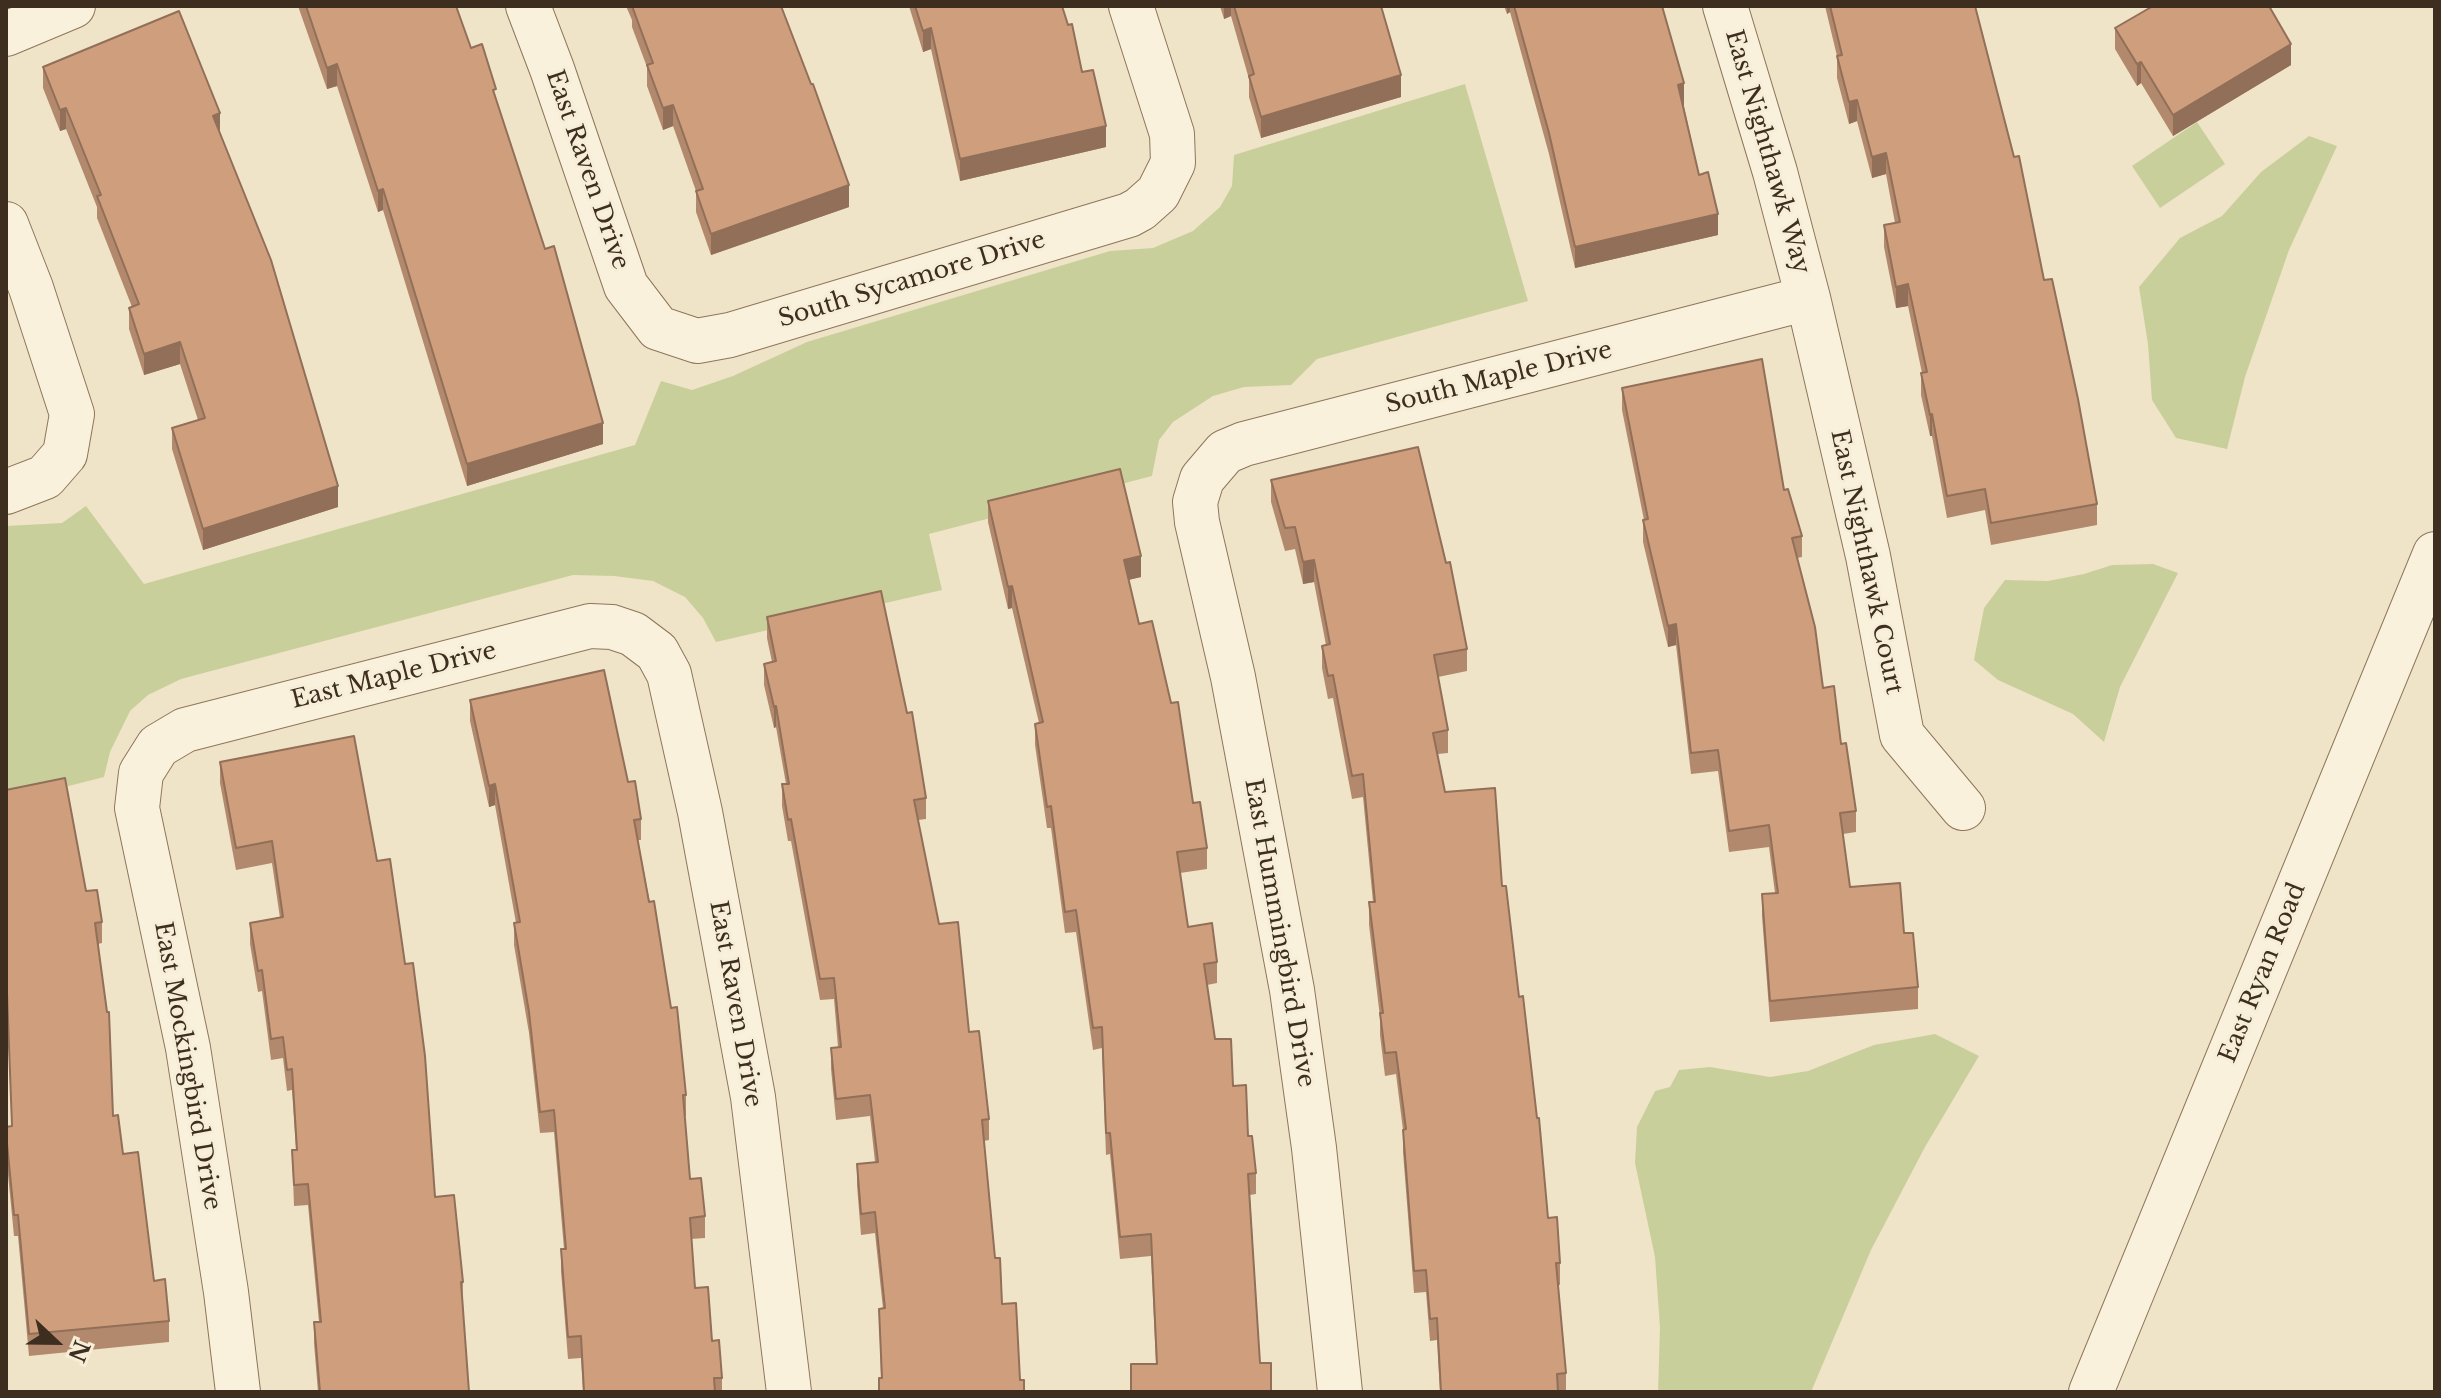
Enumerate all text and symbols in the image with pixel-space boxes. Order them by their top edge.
street label: East Nighthawk Way [1718,27,1816,277]
street label: East Raven Drive [539,66,635,274]
street label: South Sycamore Drive [775,226,1049,334]
street label: South Maple Drive [1383,336,1615,420]
street label: East Nighthawk Court [1824,427,1908,697]
street label: East Maple Drive [288,637,500,715]
street label: East Hummingbird Drive [1238,777,1320,1089]
street label: East Ryan Road [2214,879,2312,1067]
street label: East Raven Drive [703,898,767,1110]
street label: East Mockingbird Drive [147,920,227,1212]
north arrow [16,1302,96,1382]
text: N [62,1337,95,1366]

